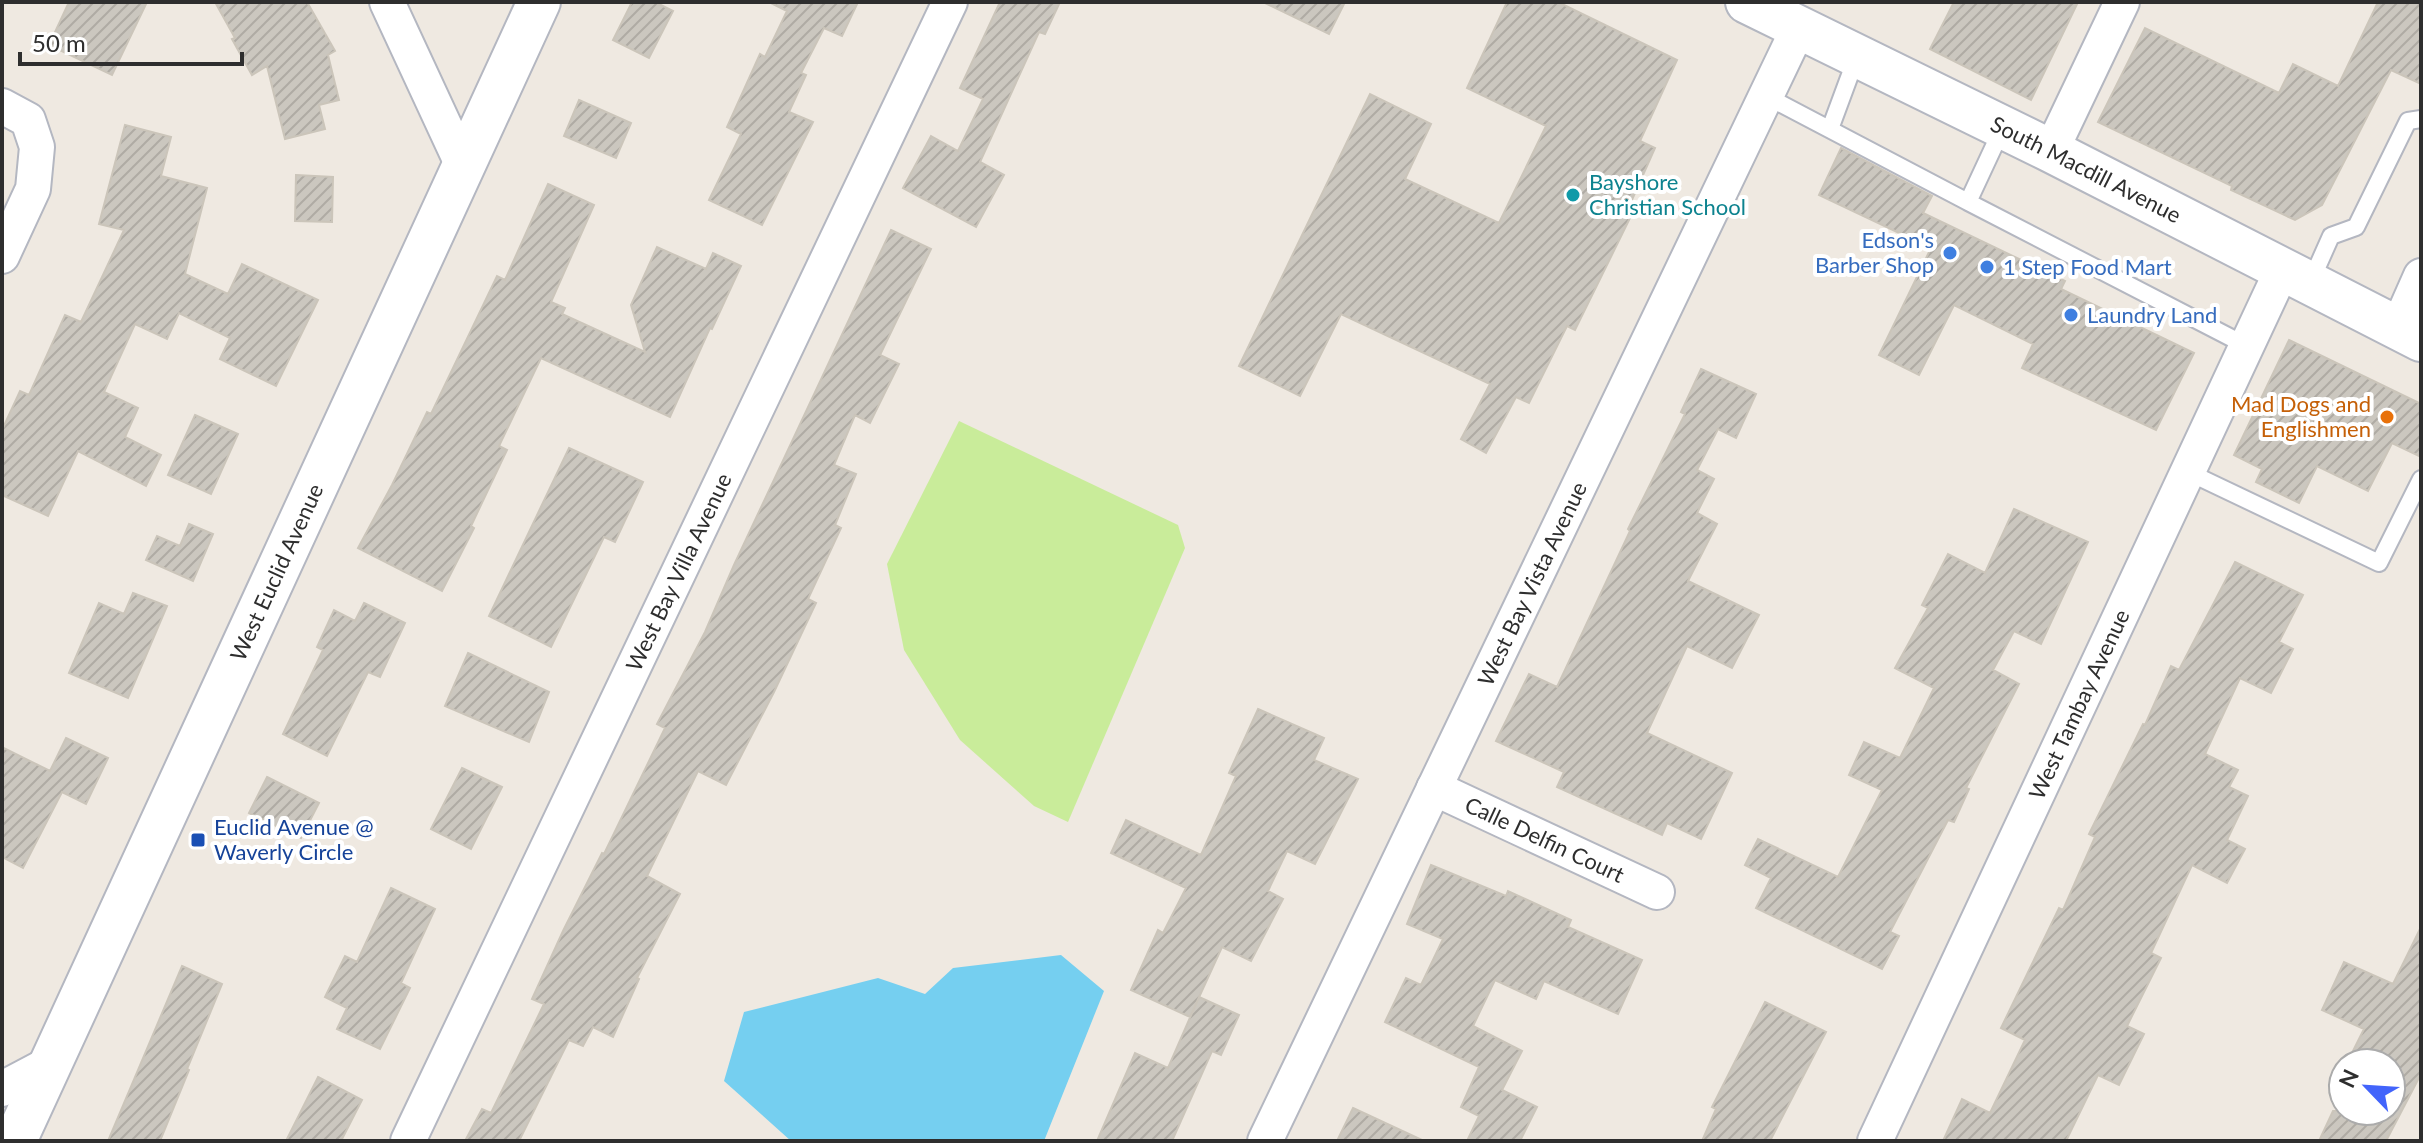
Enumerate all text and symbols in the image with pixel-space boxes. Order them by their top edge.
scale bar [20,16,242,66]
text: 50 m [32,28,86,57]
street label: South Macdill Avenue [1987,110,2186,228]
place label: Bayshore Christian School [1589,168,1746,220]
marker: Bayshore Christian School [1564,186,1582,204]
place label: Edson's Barber Shop [1815,226,1934,278]
marker: Edson's Barber Shop [1941,244,1959,262]
place label: 1 Step Food Mart [2003,253,2172,280]
marker: 1 Step Food Mart [1978,258,1996,276]
place label: Laundry Land [2087,301,2217,328]
marker: Laundry Land [2062,306,2080,324]
place label: Mad Dogs and Englishmen [2231,390,2371,442]
marker: Mad Dogs and Englishmen [2378,408,2396,426]
street label: West Bay Villa Avenue [620,469,737,675]
street label: West Bay Vista Avenue [1471,477,1592,690]
street label: West Euclid Avenue [224,479,329,665]
street label: West Tambay Avenue [2023,605,2135,803]
street label: Calle Delfin Court [1461,790,1629,888]
place label: Euclid Avenue @ Waverly Circle [214,813,374,865]
marker: Euclid Avenue @ Waverly Circle [189,831,207,849]
north arrow [2327,1047,2407,1127]
text: N [2333,1065,2364,1092]

